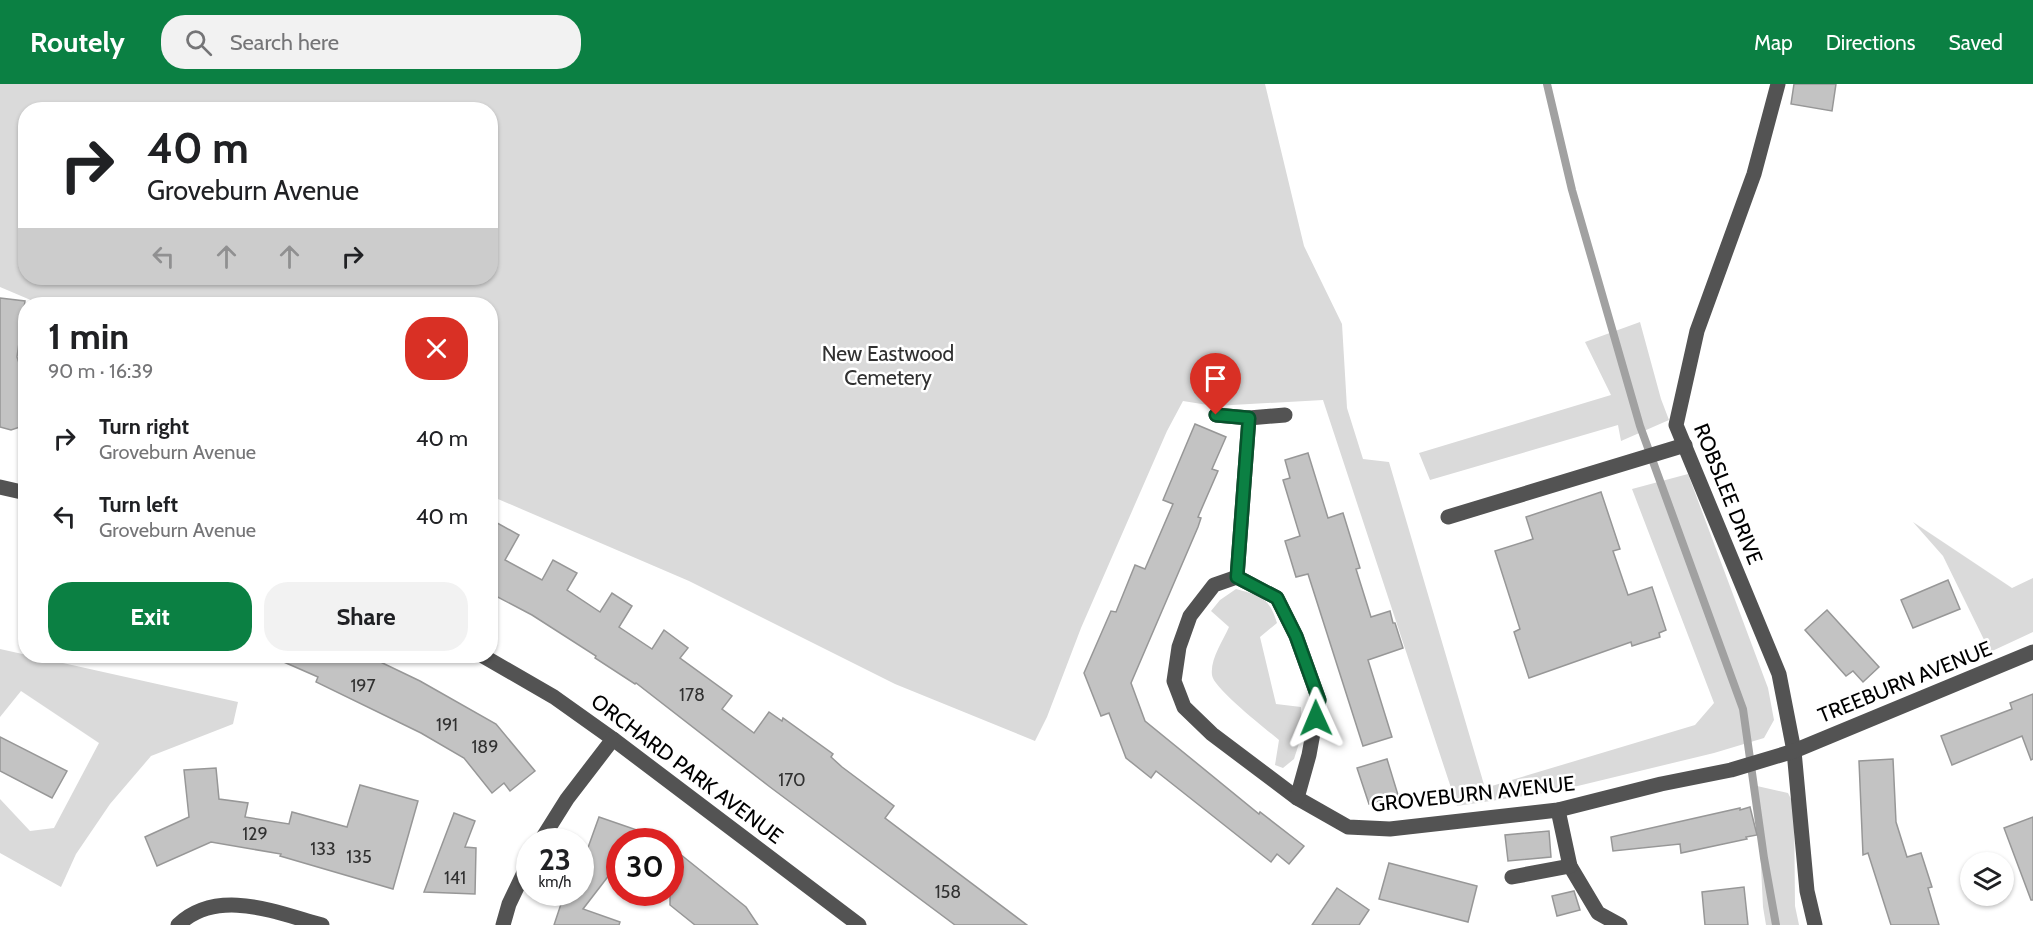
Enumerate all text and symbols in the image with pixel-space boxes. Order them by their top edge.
search box [161,15,581,69]
text: Routely [30,25,125,59]
icon: search [182,26,215,59]
text: Search here [230,29,339,56]
text: Map [1754,30,1793,55]
text: Directions [1826,30,1915,55]
text: Saved [1948,30,2003,55]
text: 40 m [147,122,249,174]
icon: right [48,126,126,204]
text: Groveburn Avenue [147,174,359,207]
icon: left [147,240,180,273]
icon: ahead [210,240,243,273]
icon: ahead [273,240,306,273]
icon: right [336,240,369,273]
text: 1 min [48,314,129,358]
button: close [405,317,468,380]
park label: New Eastwood Cemetery [822,341,954,390]
pin [1190,353,1241,415]
text: 90 m · 16:39 [48,359,153,383]
icon: arrive [1199,362,1232,395]
text: Turn right [99,413,189,440]
street label: ROBSLEE DRIVE [1689,420,1768,568]
icon: right [48,422,81,455]
text: 40 m [416,425,468,452]
text: Groveburn Avenue [99,440,256,464]
text: Turn left [99,491,178,518]
icon: left [48,500,81,533]
text: 40 m [416,503,468,530]
text: Groveburn Avenue [99,518,256,542]
button: Exit [48,582,252,651]
button: Share [264,582,468,651]
street label: TREEBURN AVENUE [1814,635,1995,728]
house number: 197 [350,675,376,697]
house number: 178 [679,684,705,706]
position arrow [1284,686,1348,750]
street label: ORCHARD PARK AVENUE [587,688,788,849]
house number: 191 [436,714,458,736]
house number: 189 [471,736,499,758]
house number: 170 [778,769,806,791]
street label: GROVEBURN AVENUE [1370,770,1576,817]
house number: 129 [242,823,268,845]
speed limit sign: 30 [606,828,684,906]
house number: 133 [310,838,336,860]
text: 23 [539,841,571,878]
house number: 135 [346,846,372,868]
map controls [1960,852,2014,906]
button: layers [1960,852,2014,906]
house number: 141 [444,867,466,889]
text: km/h [539,873,571,891]
house number: 158 [935,881,961,903]

